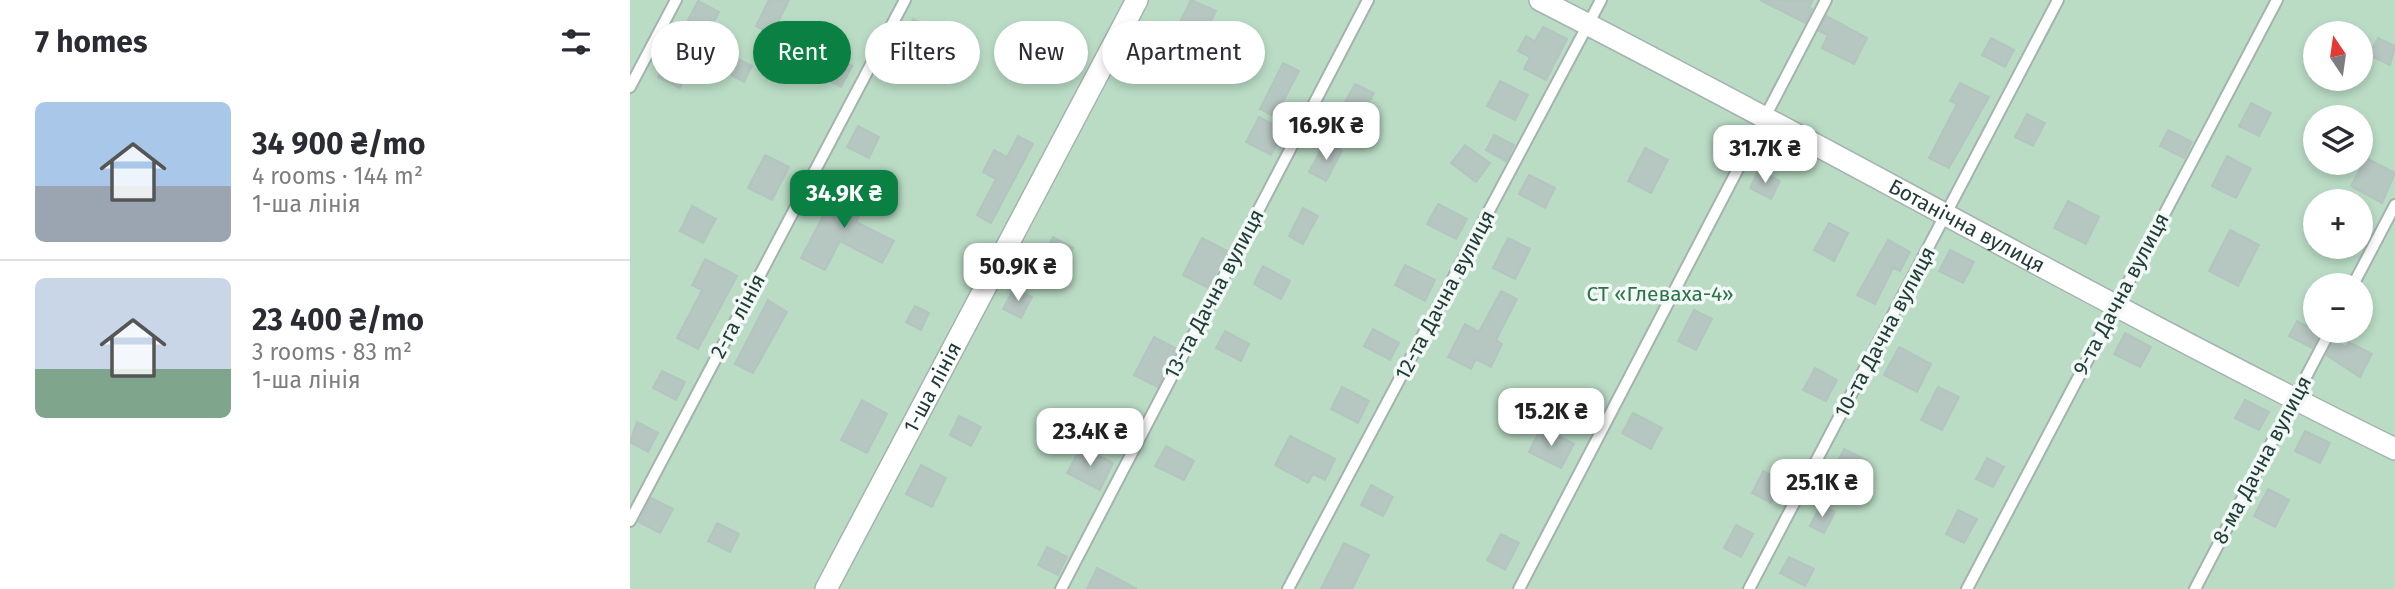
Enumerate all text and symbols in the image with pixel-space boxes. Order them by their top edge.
chip: Buy [651,21,739,84]
chip: Rent [753,21,851,84]
chip: Filters [865,21,980,84]
chip: New [994,21,1088,84]
chip: Apartment [1102,21,1265,84]
north arrow [2303,21,2373,91]
map controls [2303,21,2373,343]
icon: filters [557,23,595,61]
text: 7 homes [35,24,147,60]
pin: 16.9K ₴ [1261,102,1391,162]
button: layers [2303,105,2373,175]
text: 16.9K ₴ [1289,111,1363,139]
pin: 31.7K ₴ [1700,125,1830,185]
text: 34 900 ₴/mo [252,126,425,162]
icon: home [91,130,175,214]
text: 31.7K ₴ [1729,134,1801,162]
text: 4 rooms · 144 m² [252,162,423,190]
pin: 34.9K ₴ [779,170,909,230]
street label: Ботанічна вулиця [1884,173,2050,279]
text: 34.9K ₴ [806,179,882,207]
button: + [2303,189,2373,259]
text: 1-ша лінія [252,190,361,218]
street label: 13-та Дачна вулиця [1158,205,1270,383]
street label: 12-та Дачна вулиця [1389,206,1501,384]
street label: 9-та Дачна вулиця [2067,208,2175,380]
street label: 10-та Дачна вулиця [1829,242,1941,422]
pin: 50.9K ₴ [953,244,1083,303]
text: 50.9K ₴ [980,252,1056,280]
street label: 2-га лінія [705,269,771,363]
button: − [2303,273,2373,343]
park label: СТ «Глеваха-4» [1586,281,1734,307]
text: 23 400 ₴/mo [252,302,424,338]
icon: home [91,306,175,390]
street label: 1-ша лінія [898,337,967,437]
text: 3 rooms · 83 m² [252,338,412,366]
text: 1-ша лінія [252,366,361,394]
street label: 8-ма Дачна вулиця [2207,372,2317,548]
pin: 15.2K ₴ [1486,388,1616,448]
text: 15.2K ₴ [1514,397,1588,425]
pin: 23.4K ₴ [1025,408,1155,468]
text: 23.4K ₴ [1053,417,1127,445]
pin: 25.1K ₴ [1757,460,1887,519]
text: 25.1K ₴ [1786,468,1858,496]

